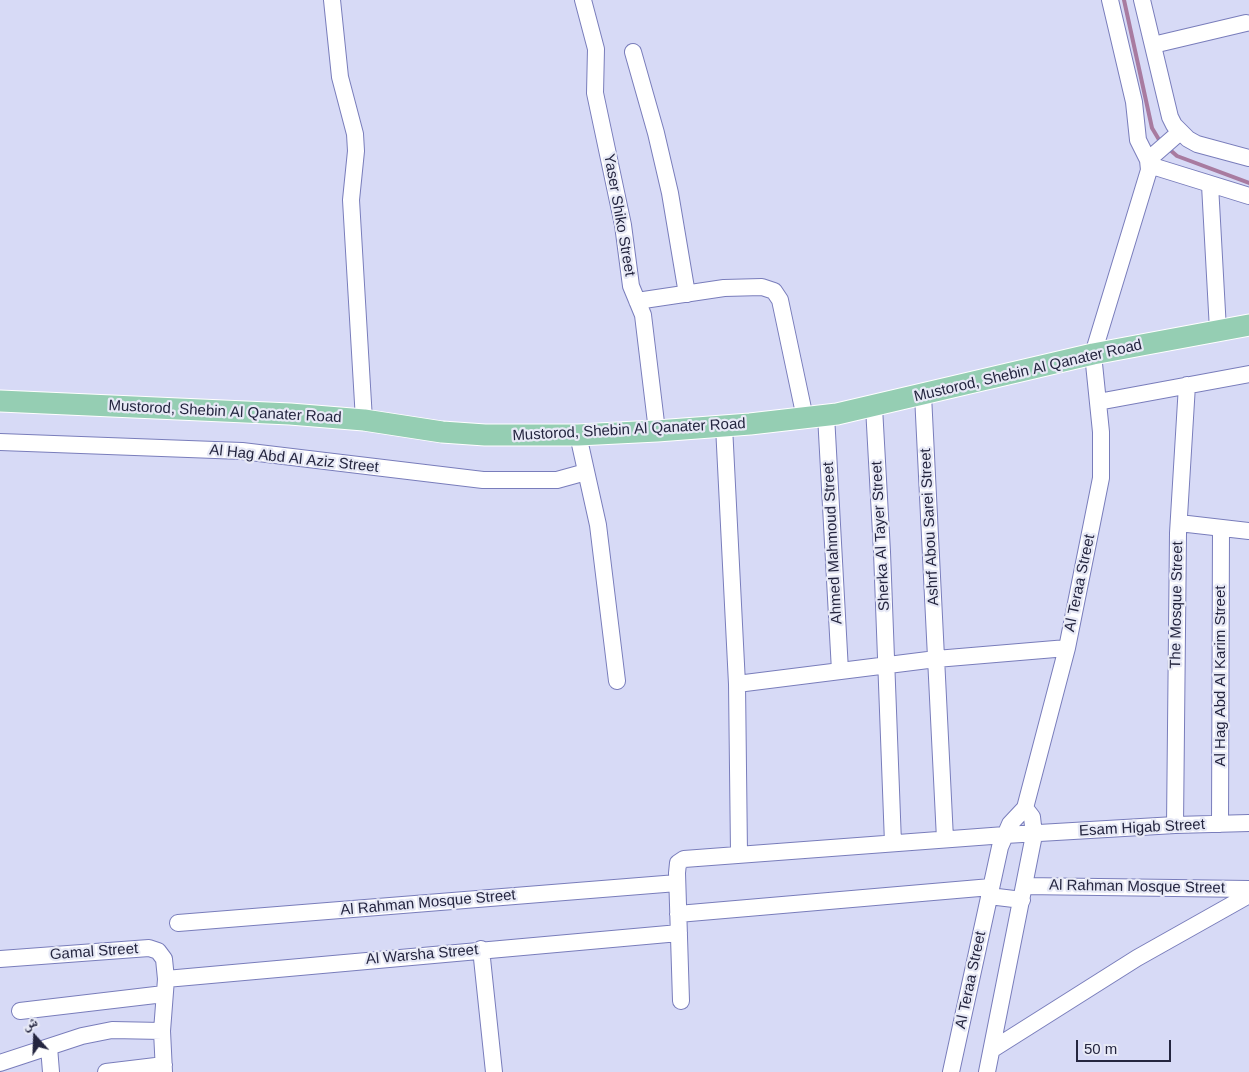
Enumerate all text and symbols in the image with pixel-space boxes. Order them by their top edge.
street label: Yaser Shiko Street [599,152,639,278]
street label: Mustorod, Shebin Al Qanater Road [912,336,1144,406]
street label: Mustorod, Shebin Al Qanater Road [108,397,342,427]
street label: Mustorod, Shebin Al Qanater Road [512,415,746,445]
street label: Al Hag Abd Al Aziz Street [208,441,380,477]
street label: Ashrf Abou Sarei Street [917,448,943,606]
street label: Ahmed Mahmoud Street [820,461,846,625]
street label: Sherka Al Tayer Street [868,461,894,611]
street label: Al Teraa Street [1061,533,1099,633]
street label: The Mosque Street [1167,541,1187,669]
street label: Al Hag Abd Al Karim Street [1212,586,1230,766]
street label: Esam Higab Street [1079,816,1205,840]
street label: Al Rahman Mosque Street [1049,876,1225,898]
street label: Al Rahman Mosque Street [340,886,516,920]
street label: Al Teraa Street [952,930,990,1030]
street label: Gamal Street [49,940,139,964]
street label: Al Warsha Street [365,941,479,969]
north arrow [10,1012,60,1062]
text: ش [20,1013,40,1033]
scale bar [1079,1030,1174,1062]
text: 50 m [1084,1040,1117,1057]

